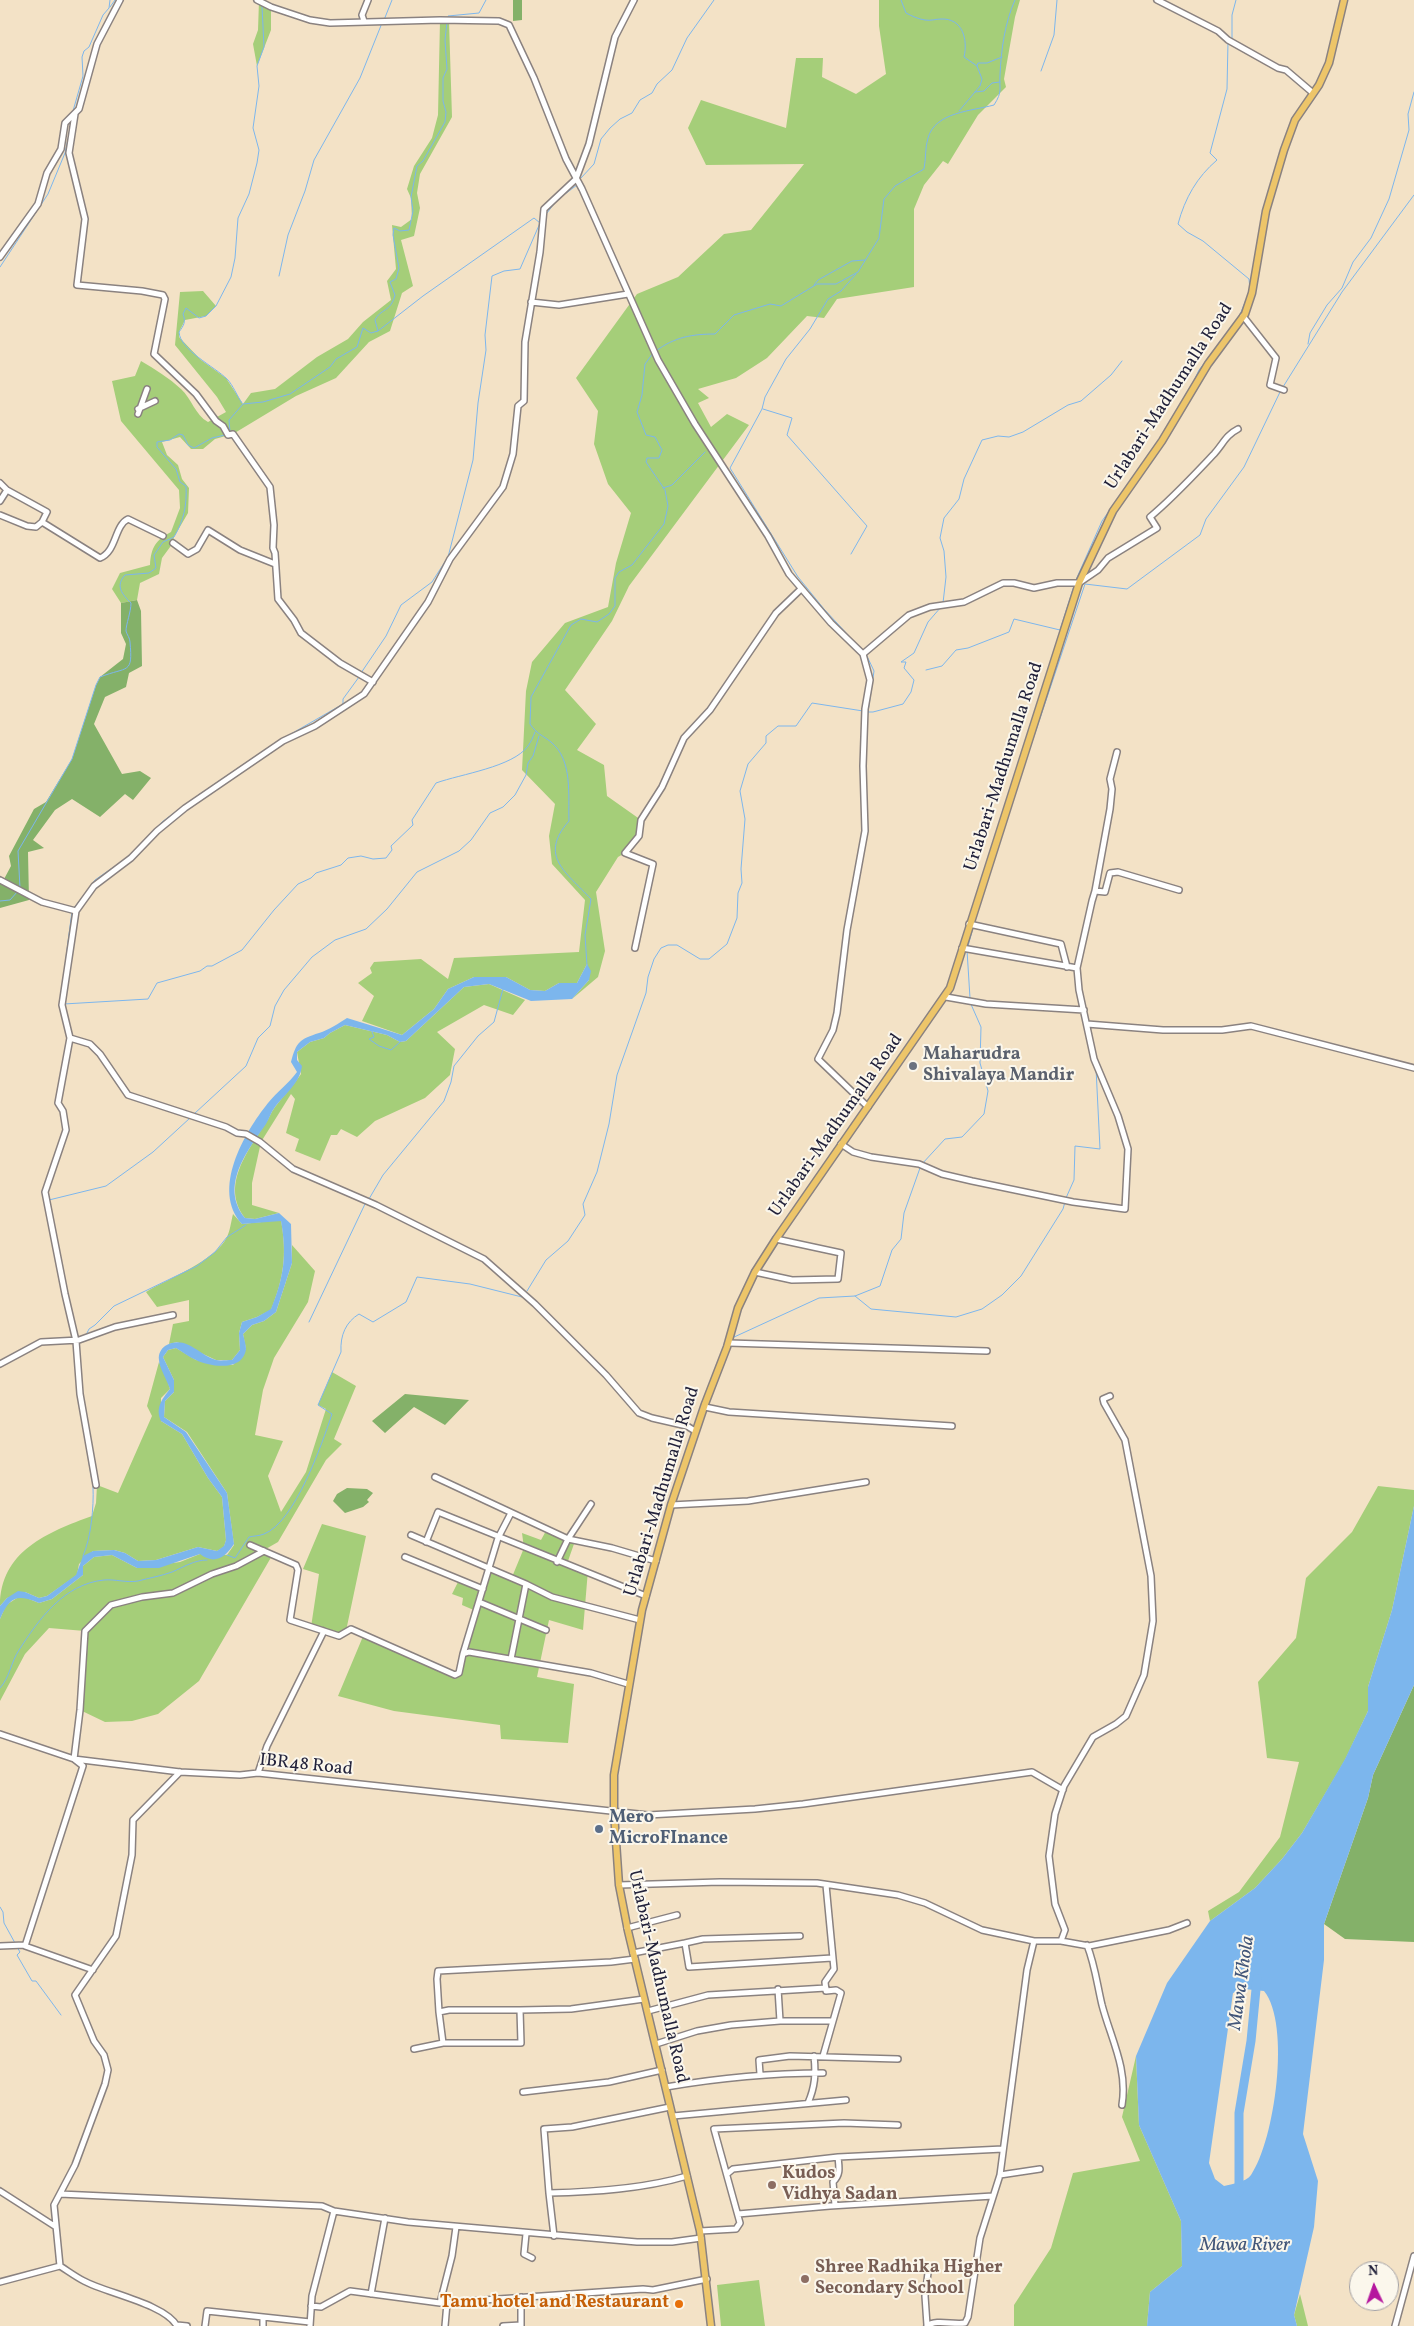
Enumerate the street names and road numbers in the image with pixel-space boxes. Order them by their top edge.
street label: Urlabari-Madhumalla Road [1101,299,1239,495]
street label: Urlabari-Madhumalla Road [961,660,1049,874]
street label: Urlabari-Madhumalla Road [765,1030,909,1222]
street label: Urlabari-Madhumalla Road [621,1384,705,1600]
street label: IBR48 Road [258,1750,354,1782]
street label: Urlabari-Madhumalla Road [622,1868,692,2086]

